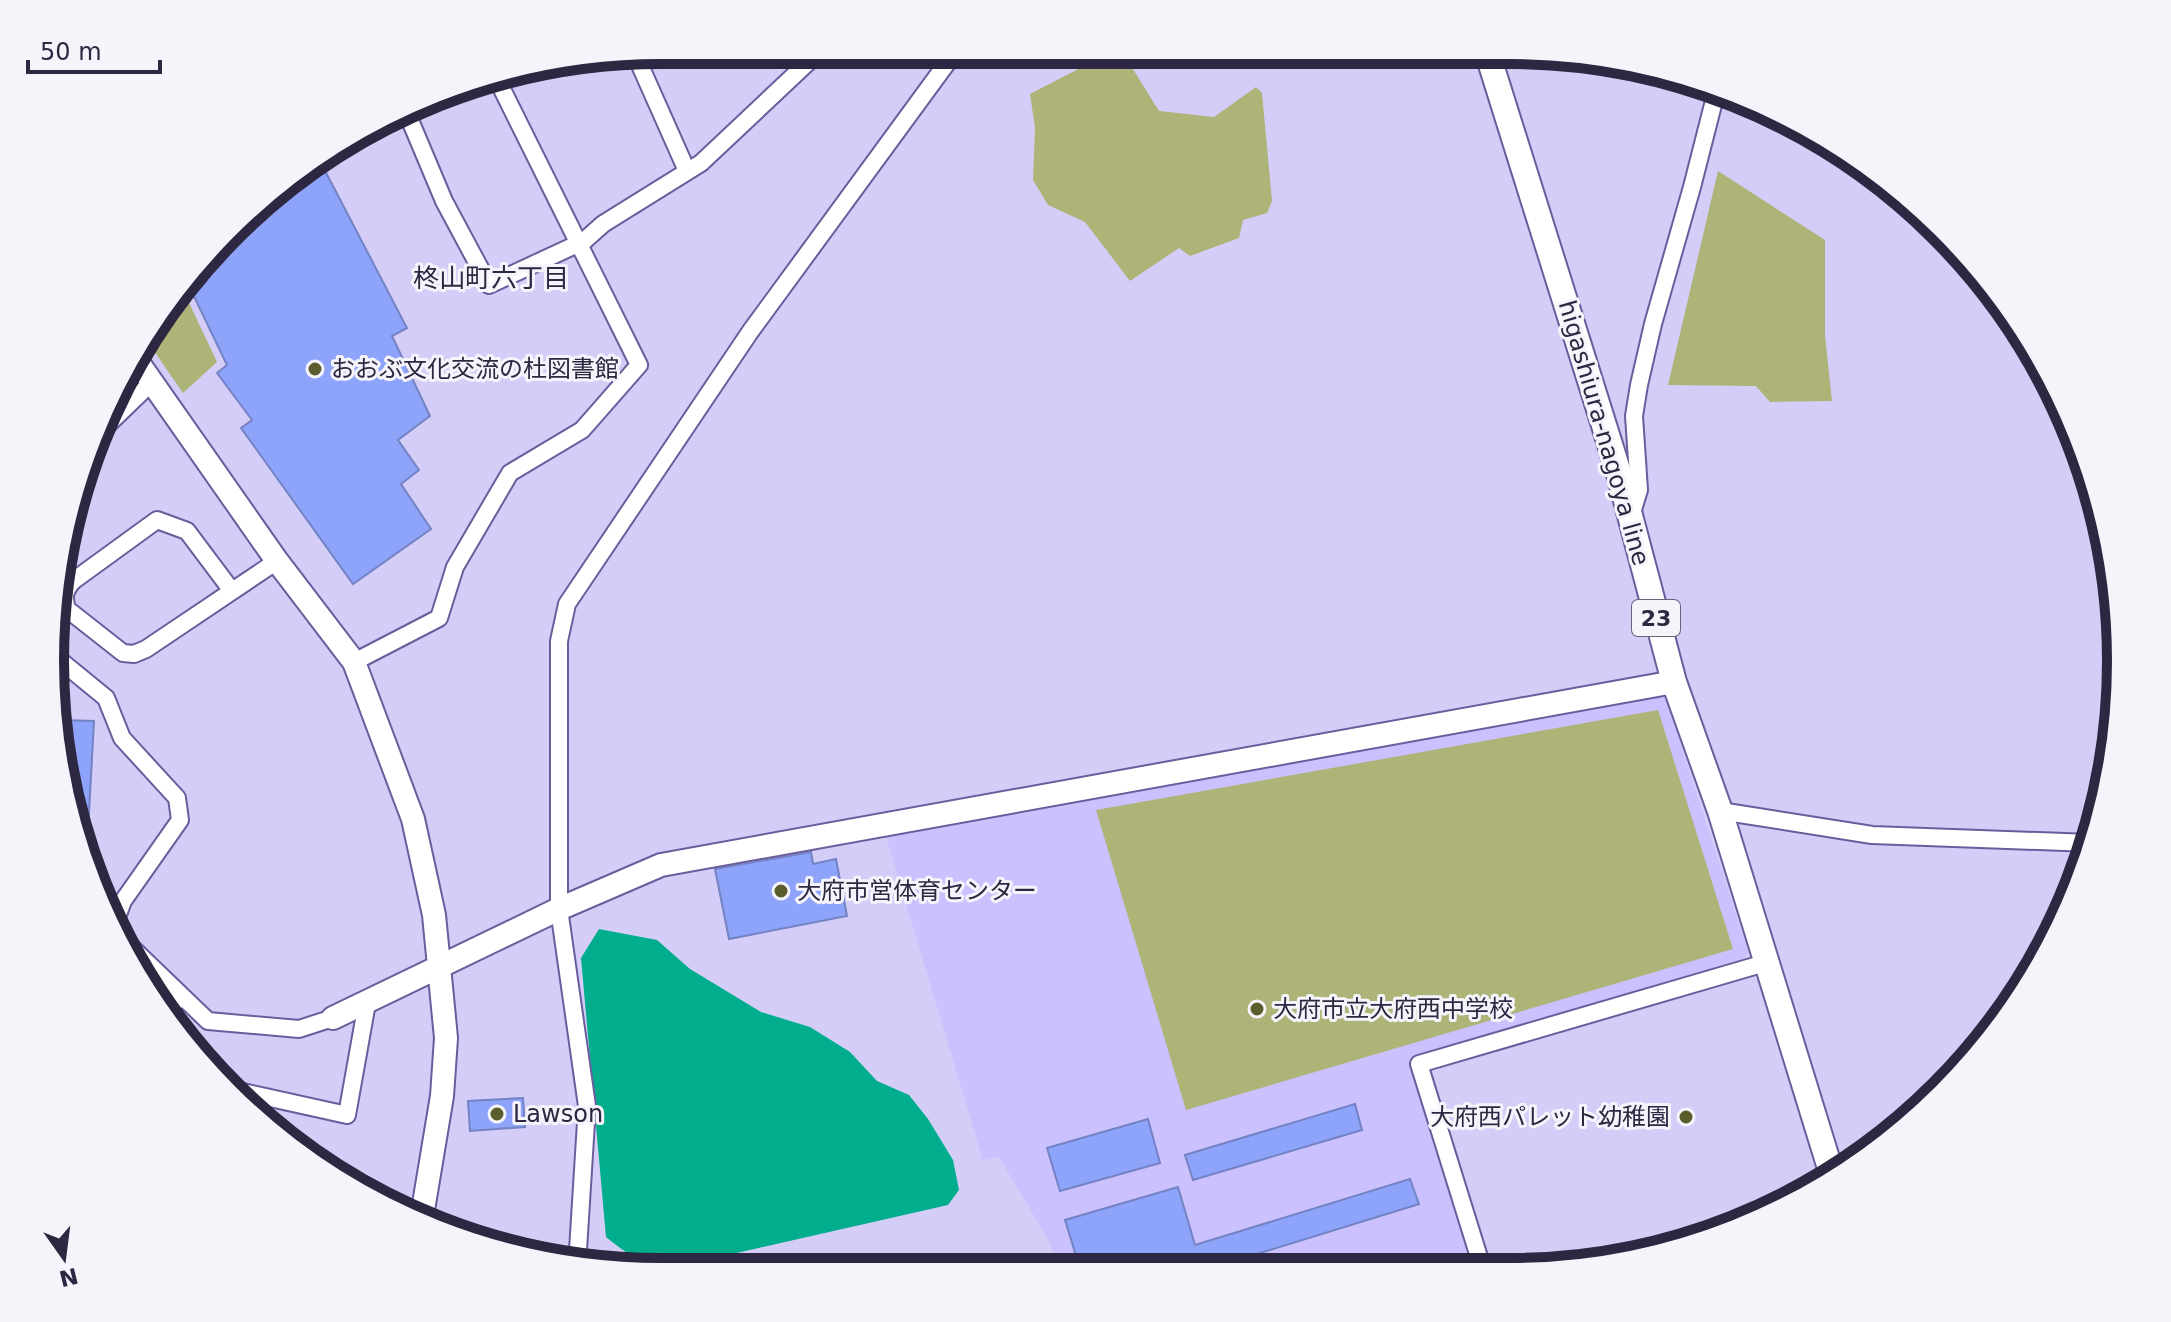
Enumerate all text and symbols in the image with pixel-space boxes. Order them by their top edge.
scale bar [28,24,160,74]
text: 50 m [40,38,102,66]
district label: 柊山町六丁目 [413,263,569,293]
street label: higashiura-nagoya line [1553,297,1655,569]
place label: おおぶ文化交流の杜図書館 [331,355,619,383]
marker: おおぶ文化交流の杜図書館 [306,360,324,378]
road number: 23 [1632,600,1680,636]
place label: 大府市営体育センター [797,877,1037,905]
marker: 大府市営体育センター [772,882,790,900]
place label: 大府市立大府西中学校 [1273,995,1513,1023]
marker: 大府市立大府西中学校 [1248,1000,1266,1018]
place label: Lawson [513,1100,603,1128]
place label: 大府西パレット幼稚園 [1430,1103,1670,1131]
marker: Lawson [488,1105,506,1123]
marker: 大府西パレット幼稚園 [1677,1108,1695,1126]
north arrow [24,1218,104,1298]
text: N [57,1263,81,1291]

